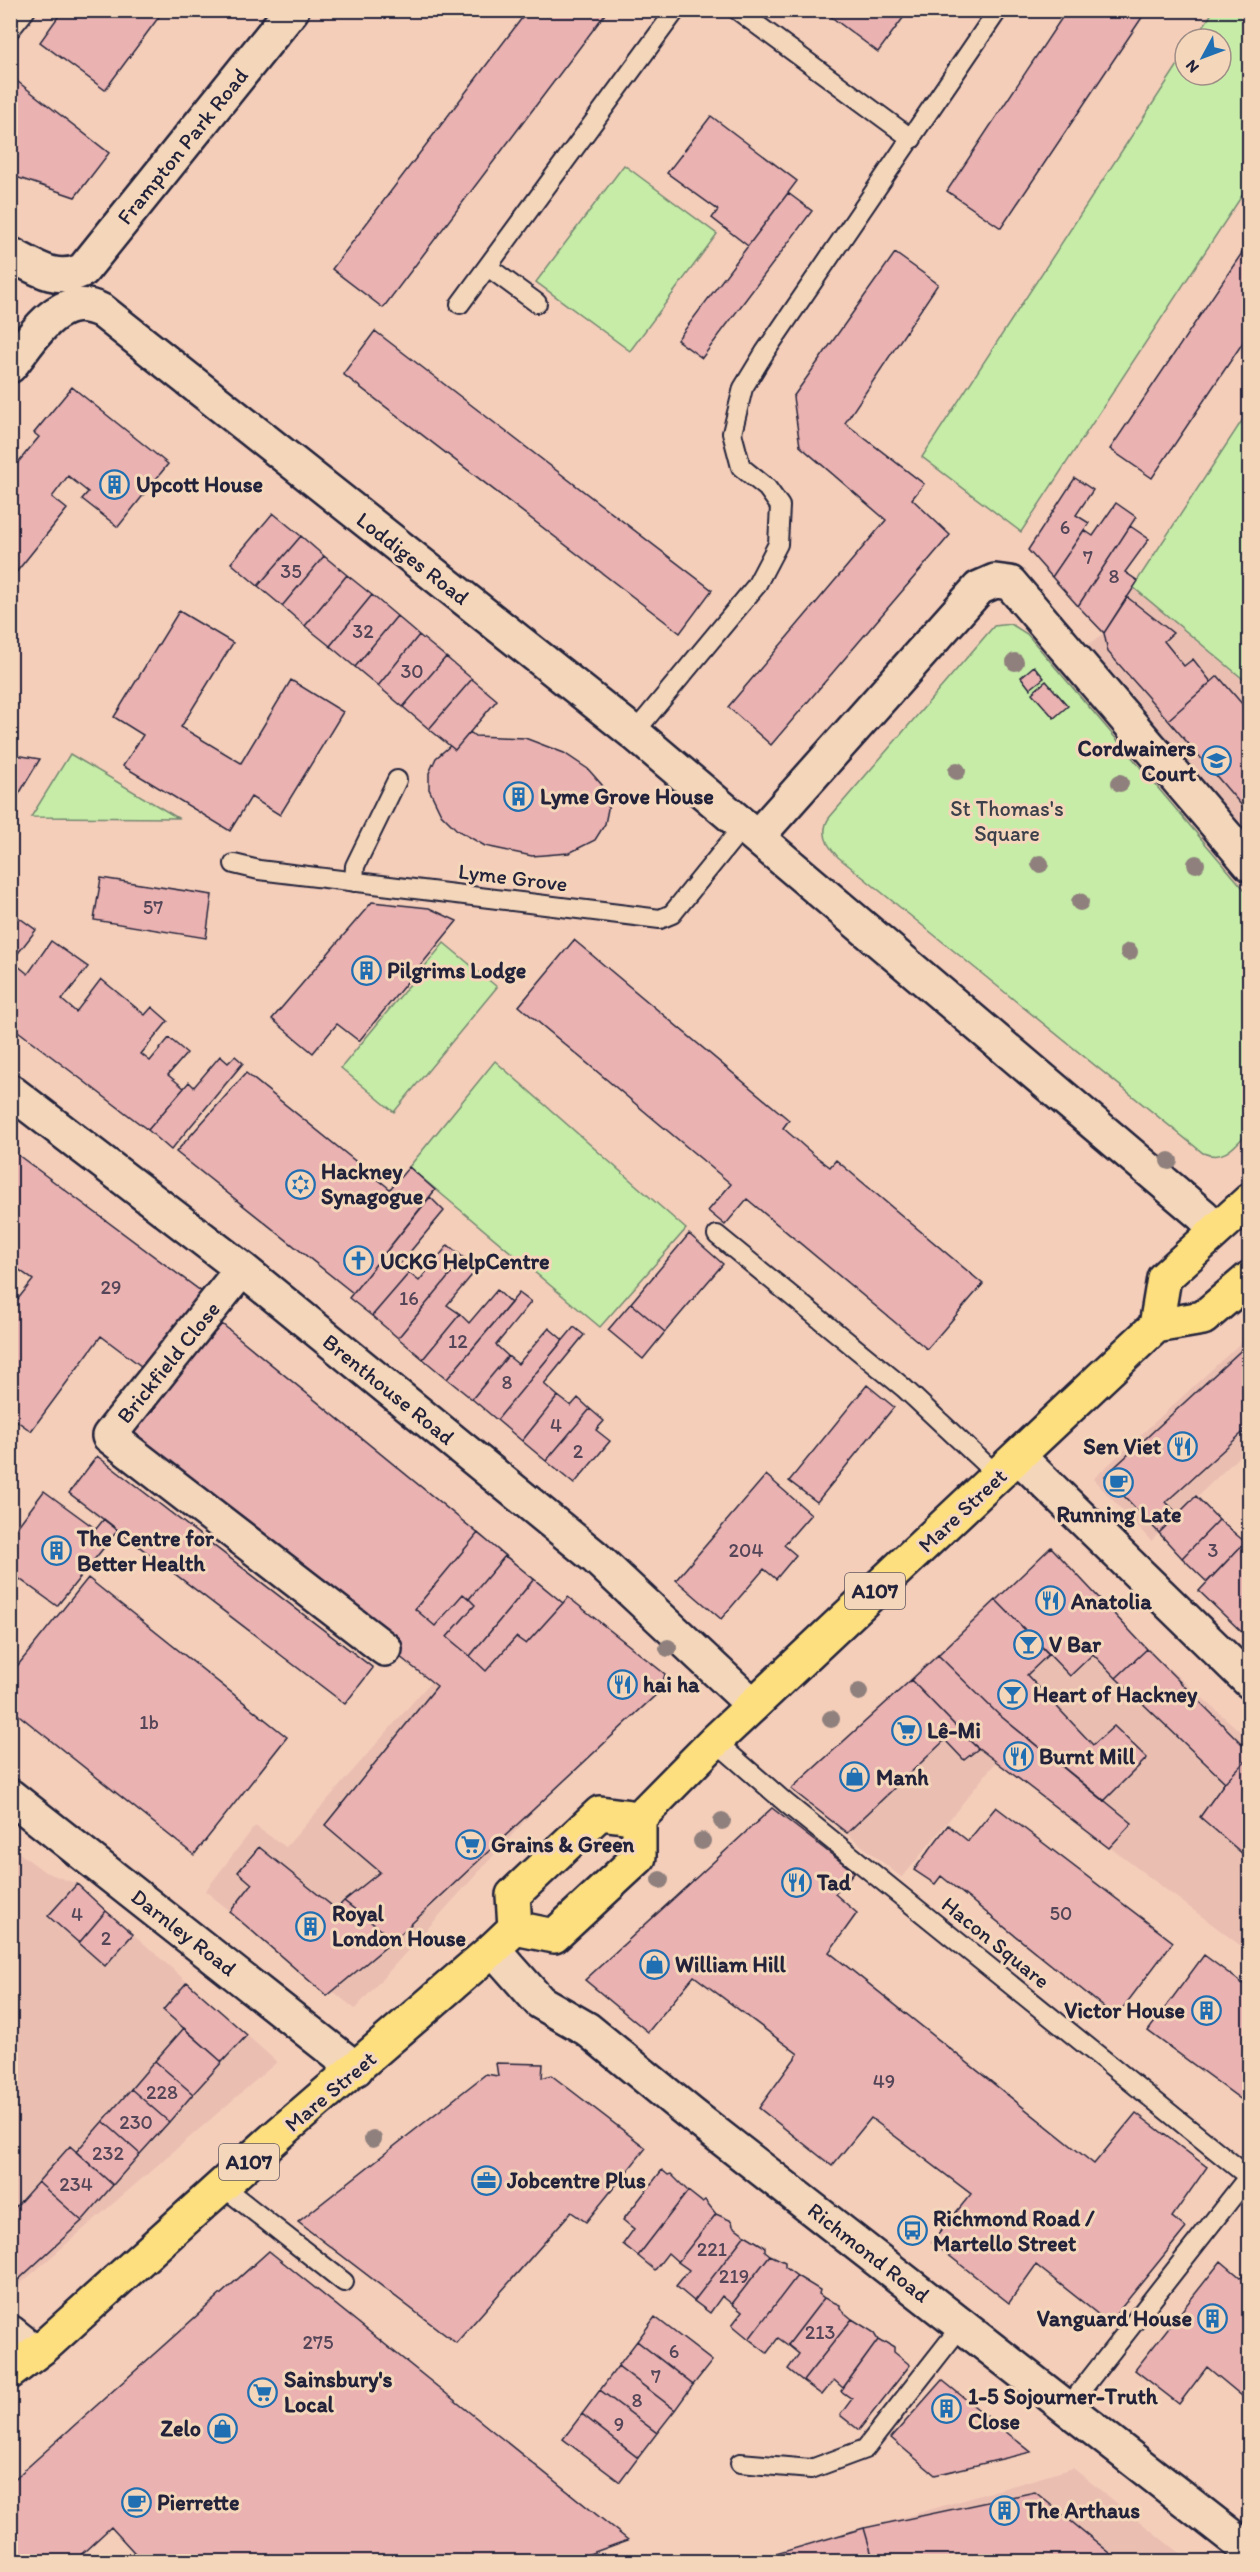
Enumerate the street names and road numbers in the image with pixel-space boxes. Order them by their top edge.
street label: Frampton Park Road [111,63,254,230]
street label: Loddiges Road [351,506,475,611]
street label: Lyme Grove [457,857,569,898]
street label: Brickfield Close [111,1296,226,1429]
street label: Brenthouse Road [317,1328,460,1451]
street label: Mare Street [912,1462,1012,1558]
road number: A107 [845,1573,905,1609]
street label: Darnley Road [126,1883,242,1982]
street label: Hacon Square [936,1891,1055,1994]
street label: Mare Street [279,2045,382,2138]
road number: A107 [219,2144,279,2180]
street label: Richmond Road [802,2196,935,2308]

